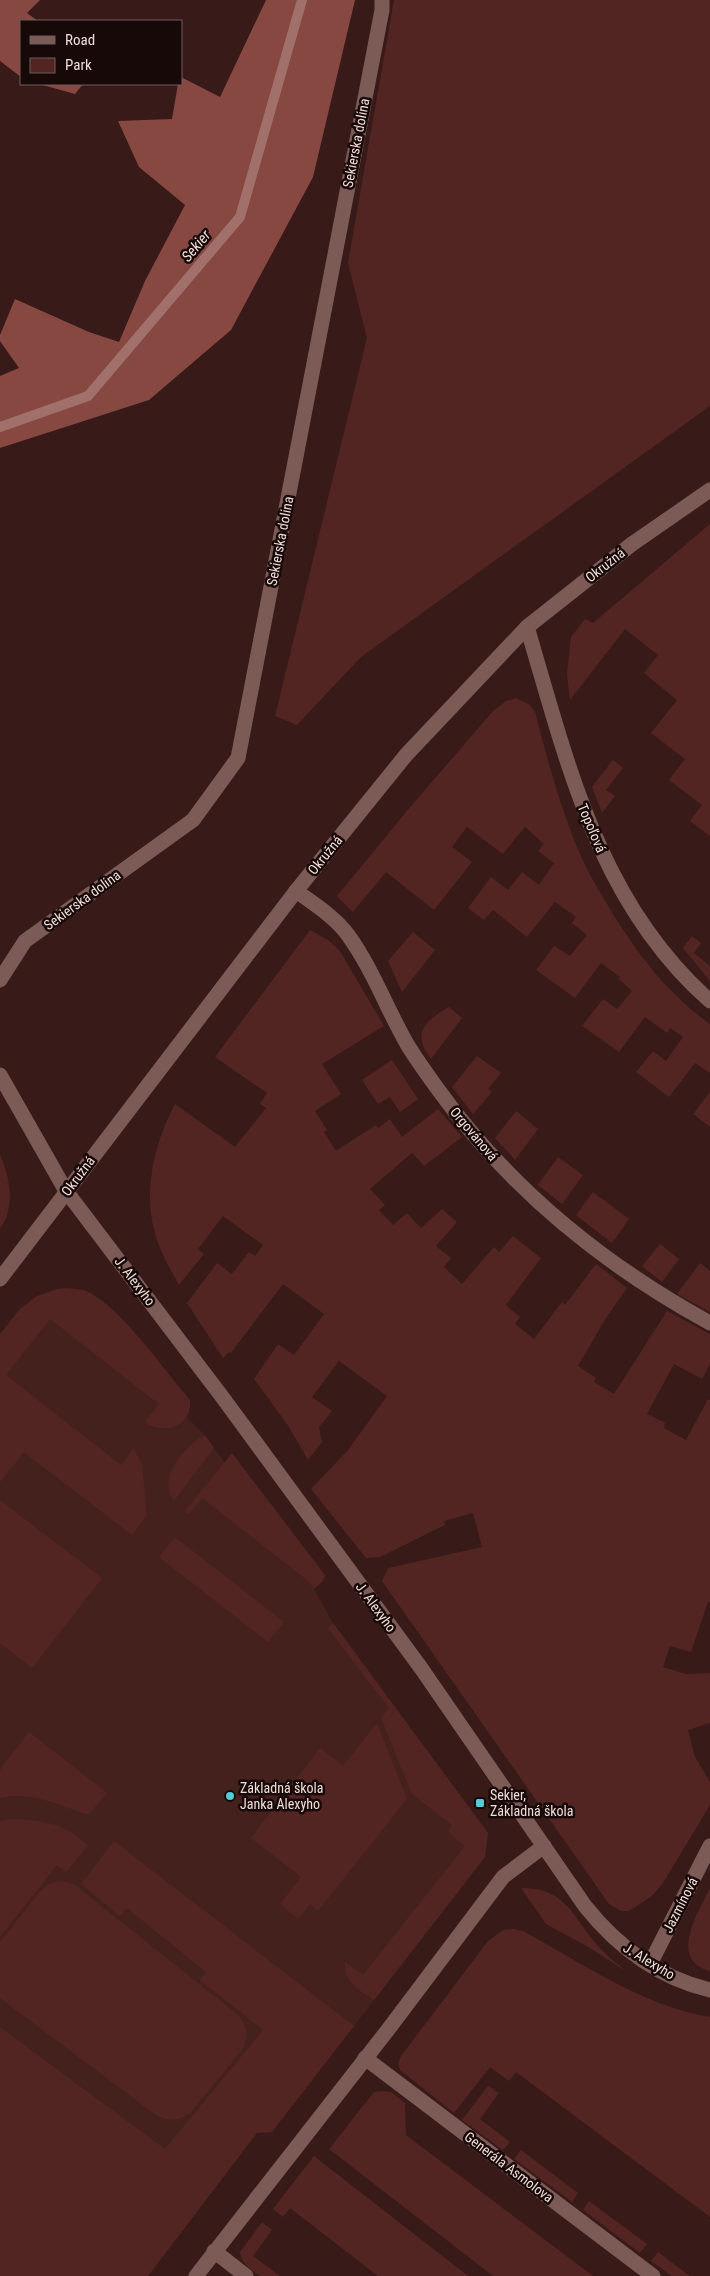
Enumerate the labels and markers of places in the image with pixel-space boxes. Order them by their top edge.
place label: Základná škola Janka Alexyho [240,1780,324,1812]
place label: Sekier, Základná škola [490,1787,574,1819]
marker: Základná škola Janka Alexyho [224,1790,236,1802]
marker: Sekier, Základná škola [474,1797,486,1809]

